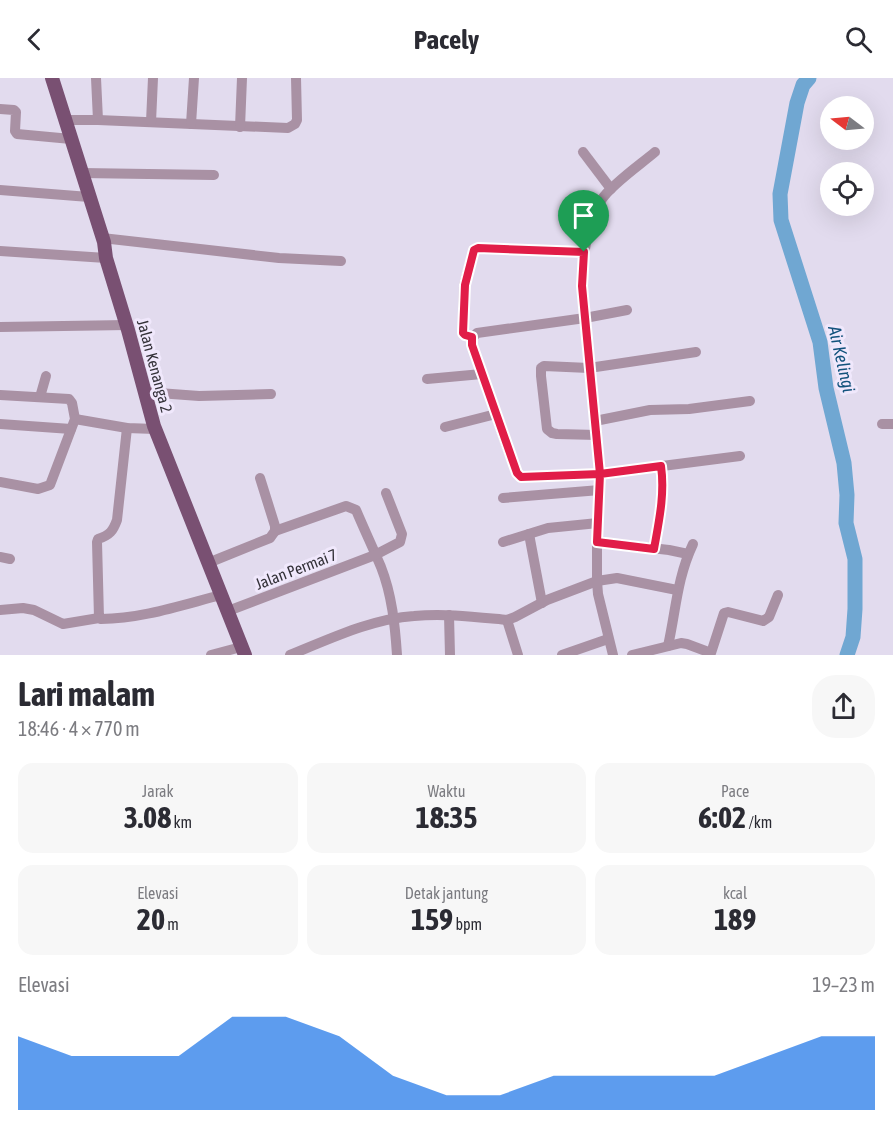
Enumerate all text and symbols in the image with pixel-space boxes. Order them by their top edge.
icon: back [18,23,51,56]
icon: search [842,23,875,56]
text: Pacely [414,24,479,55]
north arrow [820,96,874,150]
map controls [820,96,874,216]
button: locate [820,162,874,216]
pin [558,190,609,252]
icon: arrive [567,199,600,232]
street label: Jalan Kenanga 2 [133,317,176,415]
water label: Air Kelingi [824,323,860,394]
street label: Jalan Permai 7 [253,545,339,593]
text: Lari malam [18,675,155,713]
button: share [812,675,875,738]
text: 18:46 · 4 × 770 m [18,717,140,740]
text: Jarak [142,782,174,800]
text: Waktu [428,782,465,800]
text: Pace [721,782,749,800]
text: 3.08 [124,800,171,834]
text: 18:35 [416,800,477,834]
text: 6:02 [698,800,746,834]
text: km [171,813,192,831]
text: /km [746,813,772,831]
text: Elevasi [137,884,178,902]
text: Detak jantung [405,884,488,902]
text: kcal [723,884,747,902]
text: 20 [137,902,165,936]
text: 159 [411,902,453,936]
text: 189 [714,902,756,936]
text: m [165,915,179,933]
text: bpm [453,915,482,933]
text: Elevasi [18,973,70,996]
text: 19–23 m [812,973,875,996]

